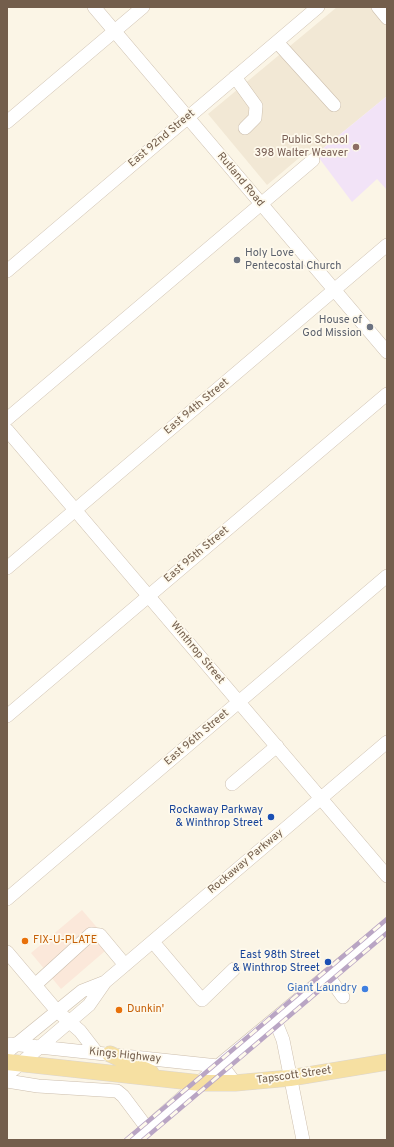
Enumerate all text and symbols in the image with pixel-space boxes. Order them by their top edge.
street label: East 92nd Street [126,107,198,171]
place label: Public School 398 Walter Weaver [255,134,348,160]
marker: Public School 398 Walter Weaver [351,142,361,152]
street label: Rutland Road [214,150,266,210]
place label: Holy Love Pentecostal Church [245,247,341,273]
marker: Holy Love Pentecostal Church [232,255,242,265]
place label: House of God Mission [302,314,362,340]
marker: House of God Mission [365,322,375,332]
street label: East 94th Street [162,376,232,438]
street label: East 95th Street [162,524,232,586]
street label: Winthrop Street [167,619,227,687]
street label: East 96th Street [162,707,232,769]
place label: Rockaway Parkway & Winthrop Street [169,804,263,830]
marker: Rockaway Parkway & Winthrop Street [266,812,276,822]
street label: Rockaway Parkway [206,827,286,897]
place label: FIX-U-PLATE [33,934,97,948]
marker: FIX-U-PLATE [20,936,30,946]
place label: East 98th Street & Winthrop Street [232,949,320,975]
marker: East 98th Street & Winthrop Street [323,957,333,967]
place label: Giant Laundry [287,982,357,996]
marker: Giant Laundry [360,984,370,994]
place label: Dunkin' [127,1003,164,1017]
marker: Dunkin' [114,1005,124,1015]
street label: Kings Highway [88,1046,162,1066]
street label: Tapscott Street [256,1064,332,1088]

